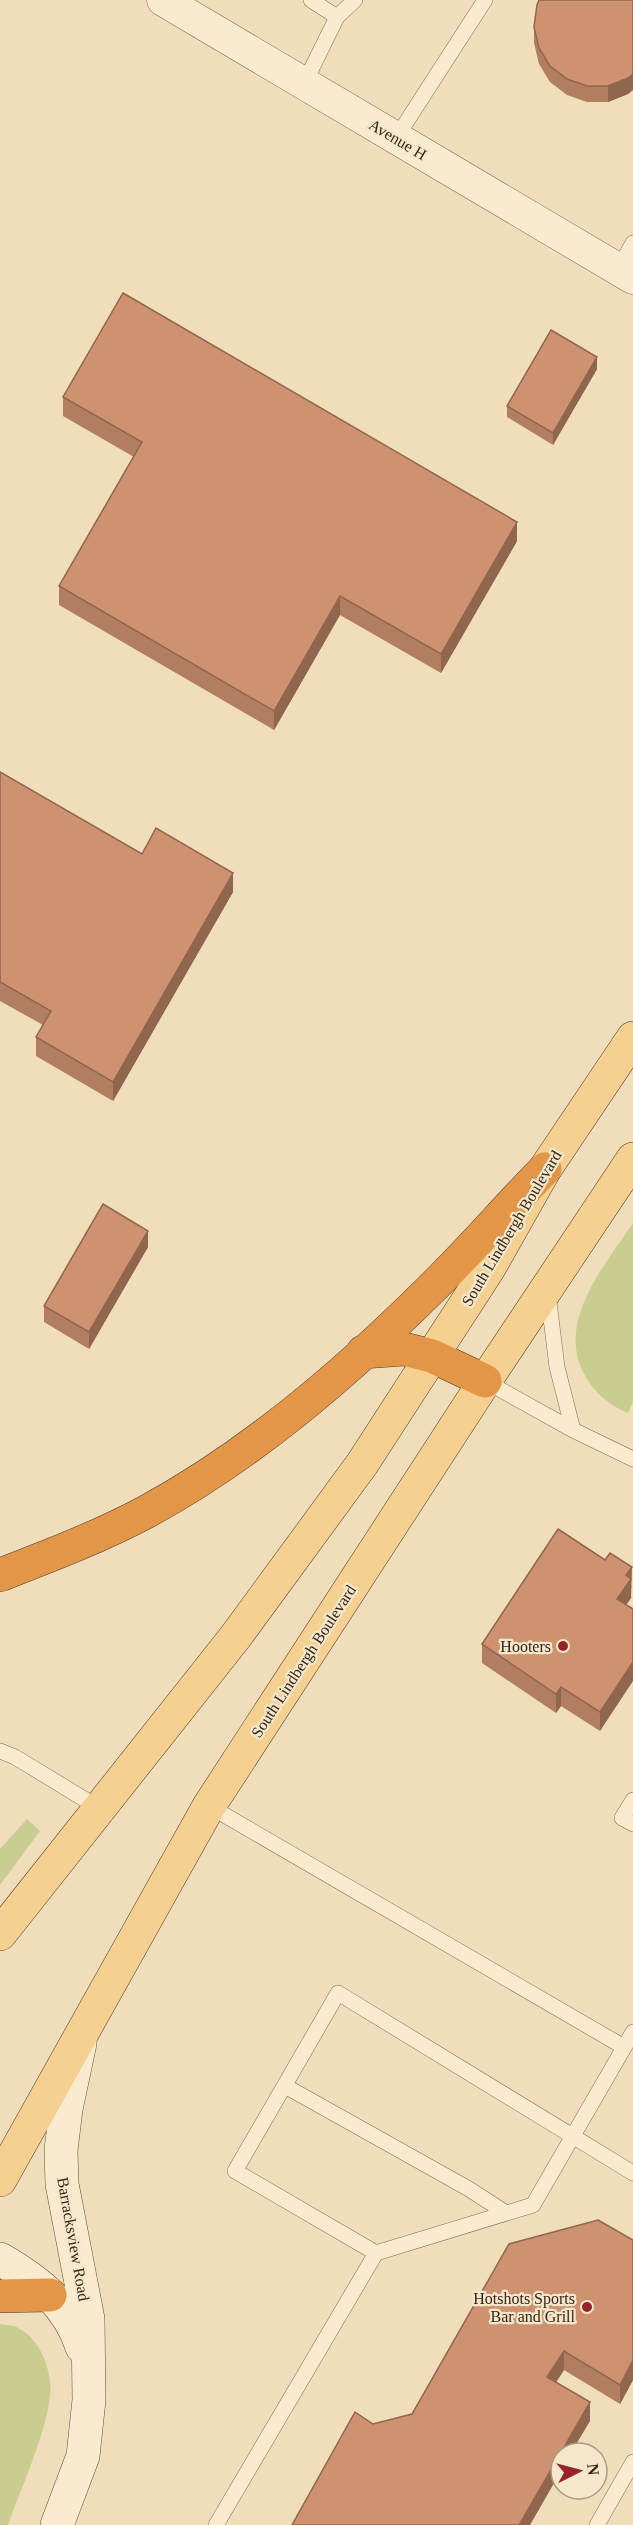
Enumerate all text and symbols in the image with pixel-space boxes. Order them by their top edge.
street label: Avenue H [366,116,430,163]
street label: South Lindbergh Boulevard [458,1147,566,1310]
street label: South Lindbergh Boulevard [248,1582,360,1741]
place label: Hooters [500,1638,551,1655]
marker: Hooters [556,1639,570,1653]
street label: Barracksview Road [54,2176,93,2302]
place label: Hotshots Sports Bar and Grill [473,2290,576,2325]
marker: Hotshots Sports Bar and Grill [580,2300,594,2314]
north arrow [549,2441,609,2501]
text: N [584,2463,603,2477]

